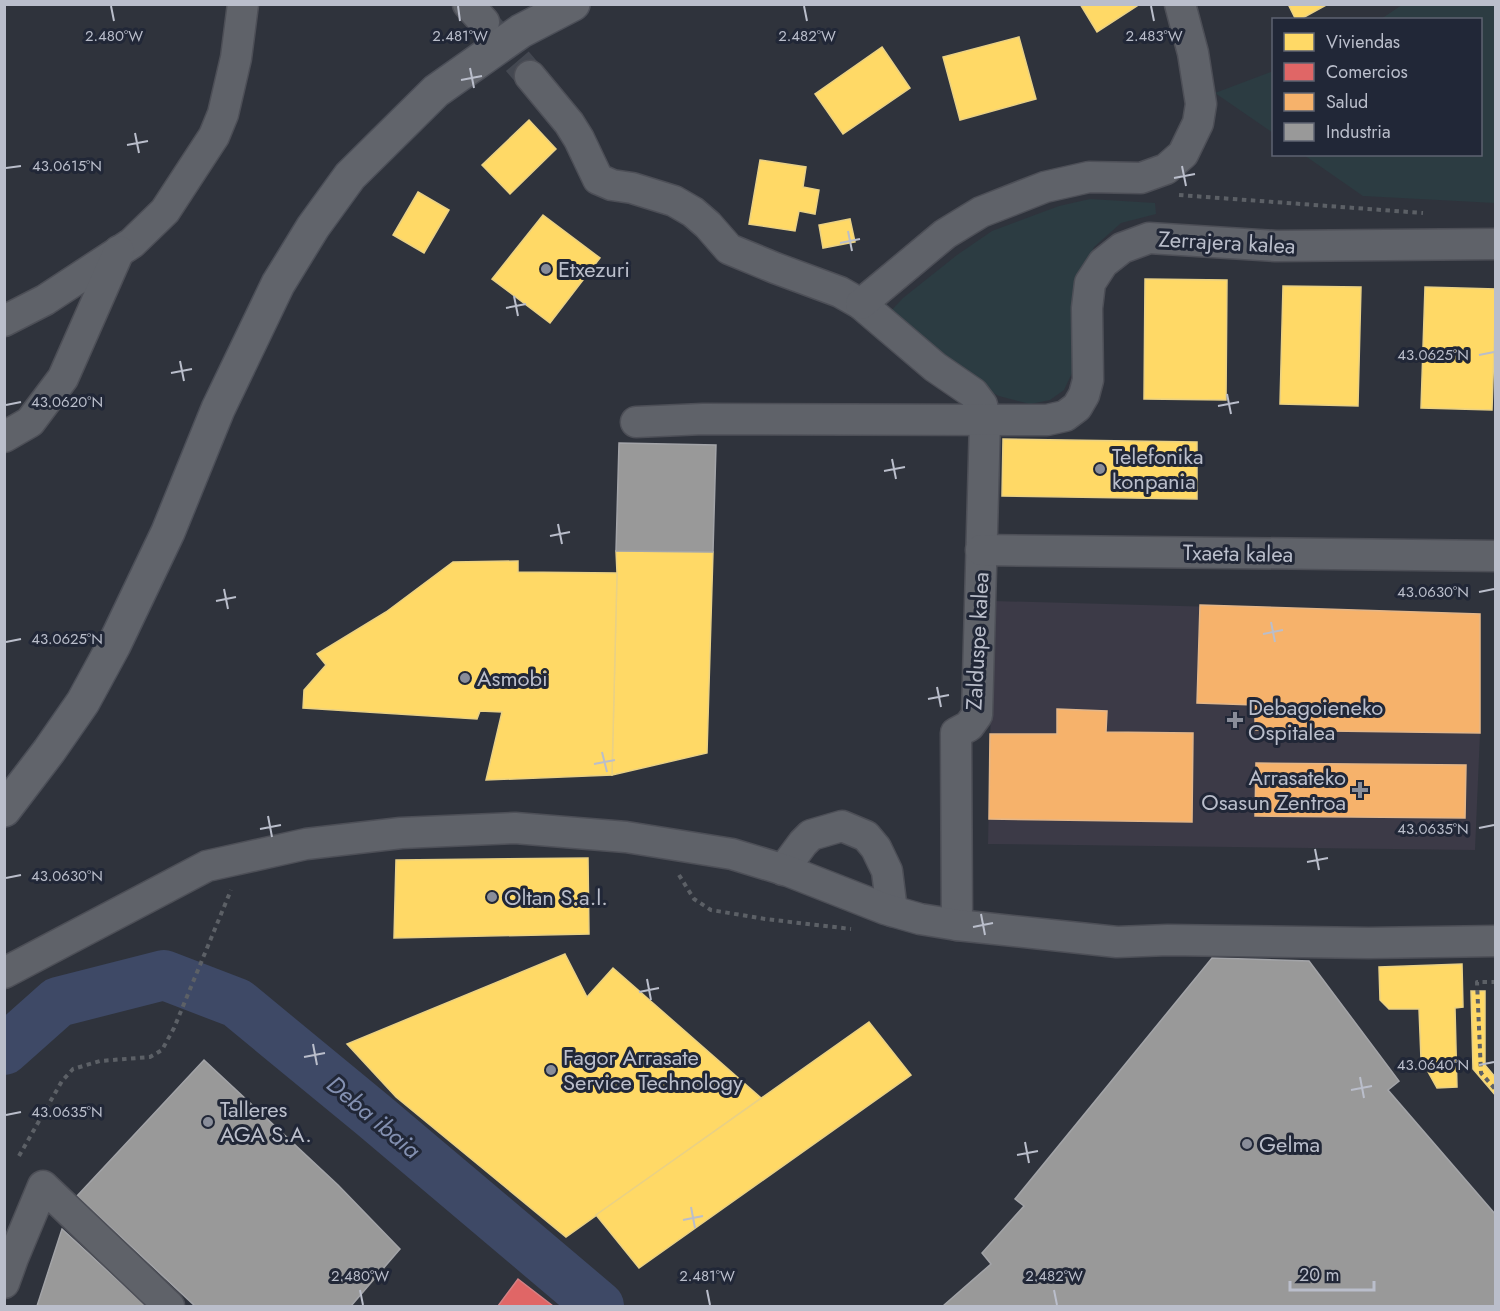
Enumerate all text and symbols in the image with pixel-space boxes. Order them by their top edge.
legend [1272,18,1482,156]
text: 2.480°W [85,25,143,47]
text: 2.481°W [432,25,488,47]
text: 2.482°W [778,25,836,47]
text: 2.483°W [1125,25,1183,47]
text: Viviendas [1326,29,1400,55]
text: Comercios [1326,59,1408,85]
text: Salud [1326,89,1368,115]
text: Industria [1326,119,1391,145]
text: 43.0615°N [32,155,102,177]
street label: Zerrajera kalea [1158,222,1296,262]
place label: Etxezuri [558,253,630,285]
marker: Etxezuri [539,262,553,276]
text: 43.0625°N [1397,344,1469,366]
text: 43.0620°N [31,391,103,413]
place label: Telefonika konpania [1112,440,1204,497]
marker: Telefonika konpania [1093,462,1107,476]
street label: Txaeta kalea [1183,536,1293,570]
street label: Zalduspe kalea [957,571,997,711]
text: 43.0630°N [1397,581,1469,603]
text: 43.0625°N [31,628,103,650]
place label: Asmobi [477,662,548,694]
marker: Asmobi [458,671,472,685]
place label: Debagoieneko Ospitalea [1248,691,1383,748]
marker: Debagoieneko Ospitalea [1226,711,1244,729]
place label: Arrasateko Osasun Zentroa [1201,761,1346,818]
marker: Arrasateko Osasun Zentroa [1351,781,1369,799]
text: 43.0635°N [1397,818,1469,840]
text: 43.0630°N [31,865,103,887]
place label: Oltan S.a.l. [504,881,608,913]
marker: Oltan S.a.l. [485,890,499,904]
place label: Fagor Arrasate Service Technology [563,1041,743,1098]
text: 43.0640°N [1397,1054,1469,1076]
marker: Fagor Arrasate Service Technology [544,1063,558,1077]
water label: Deba ibaia [319,1067,429,1167]
place label: Talleres AGA S.A. [220,1093,312,1150]
text: 43.0635°N [31,1101,103,1123]
marker: Talleres AGA S.A. [201,1115,215,1129]
place label: Gelma [1259,1128,1320,1160]
marker: Gelma [1240,1137,1254,1151]
scale bar [1290,1254,1374,1292]
text: 20 m [1299,1262,1339,1288]
text: 2.480°W [331,1265,389,1287]
text: 2.481°W [679,1265,735,1287]
text: 2.482°W [1025,1265,1083,1287]

